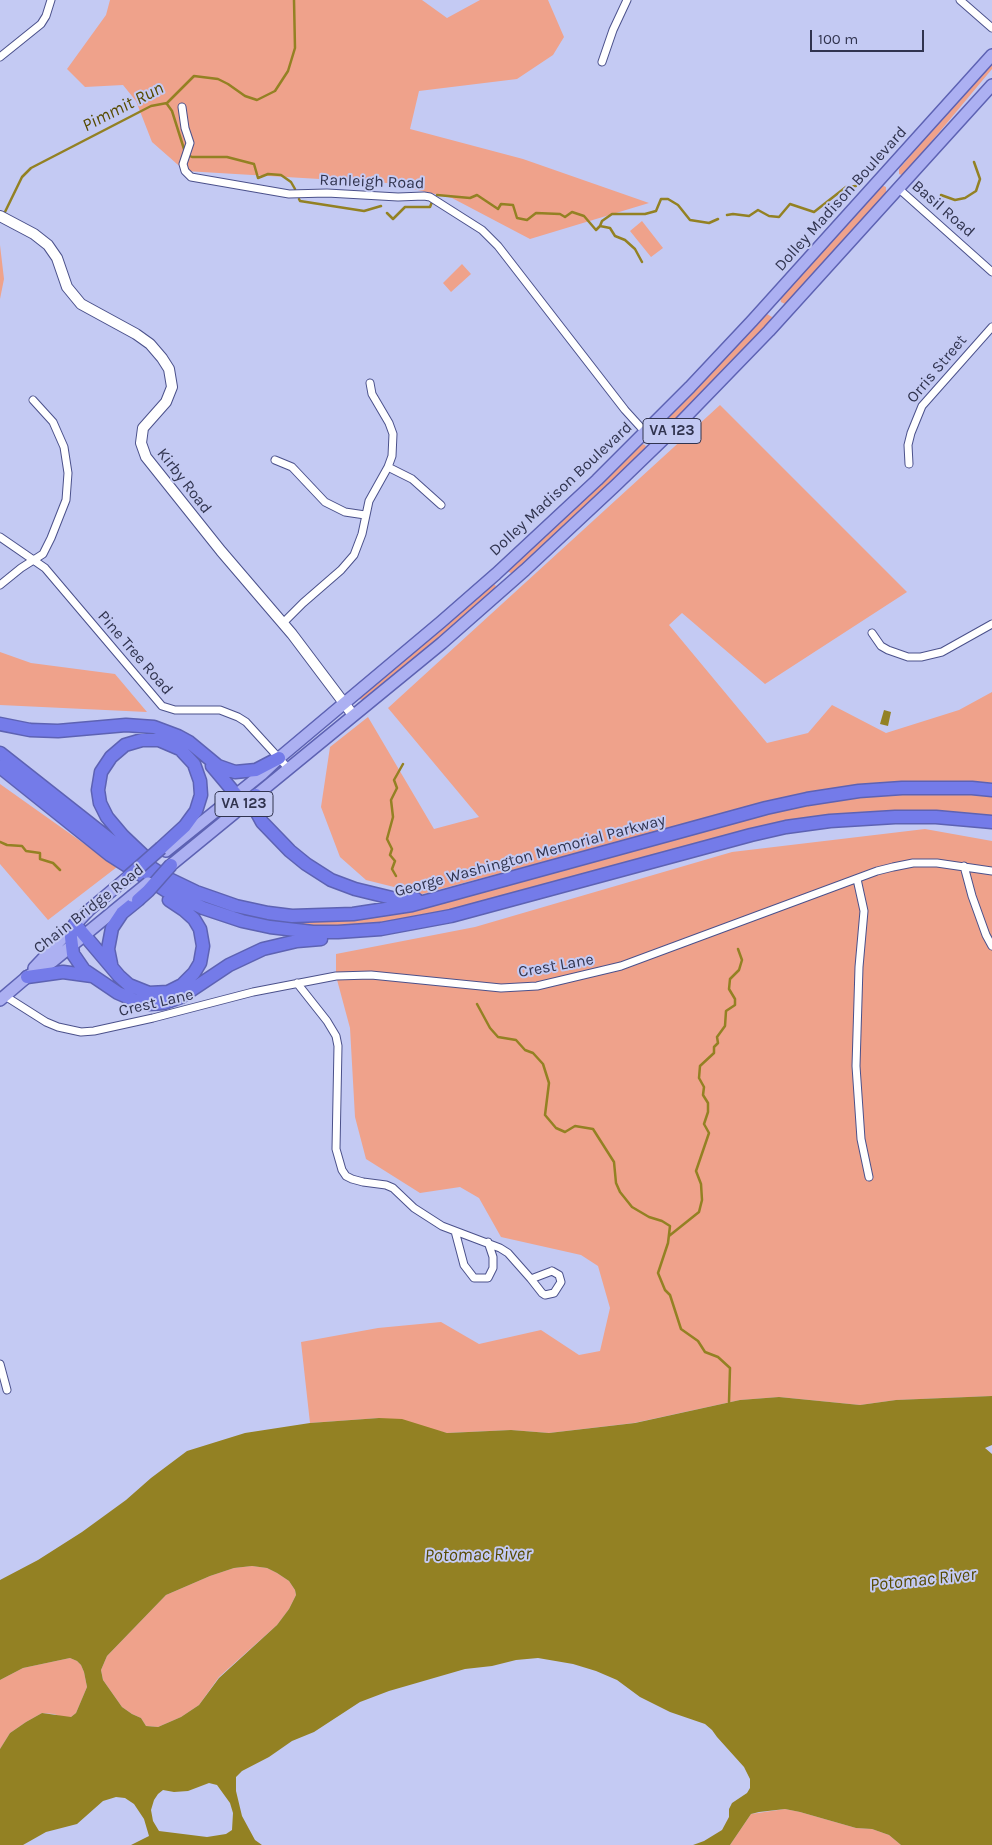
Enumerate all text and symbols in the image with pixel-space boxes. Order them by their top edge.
scale bar [812,20,926,52]
text: 100 m [818,30,858,48]
water label: Pimmit Run [79,77,167,137]
street label: Dolley Madison Boulevard [771,123,911,275]
street label: Ranleigh Road [319,171,425,193]
street label: Basil Road [908,176,978,242]
street label: Orris Street [903,331,971,407]
street label: Dolley Madison Boulevard [486,418,636,560]
road number: VA 123 [643,418,701,444]
street label: Kirby Road [152,444,216,518]
street label: Pine Tree Road [93,607,177,699]
road number: VA 123 [215,792,273,816]
street label: George Washington Memorial Parkway [392,811,668,901]
street label: Chain Bridge Road [30,860,148,958]
street label: Crest Lane [517,950,595,982]
street label: Crest Lane [117,985,195,1021]
water label: Potomac River [425,1543,531,1567]
water label: Potomac River [869,1564,977,1596]

